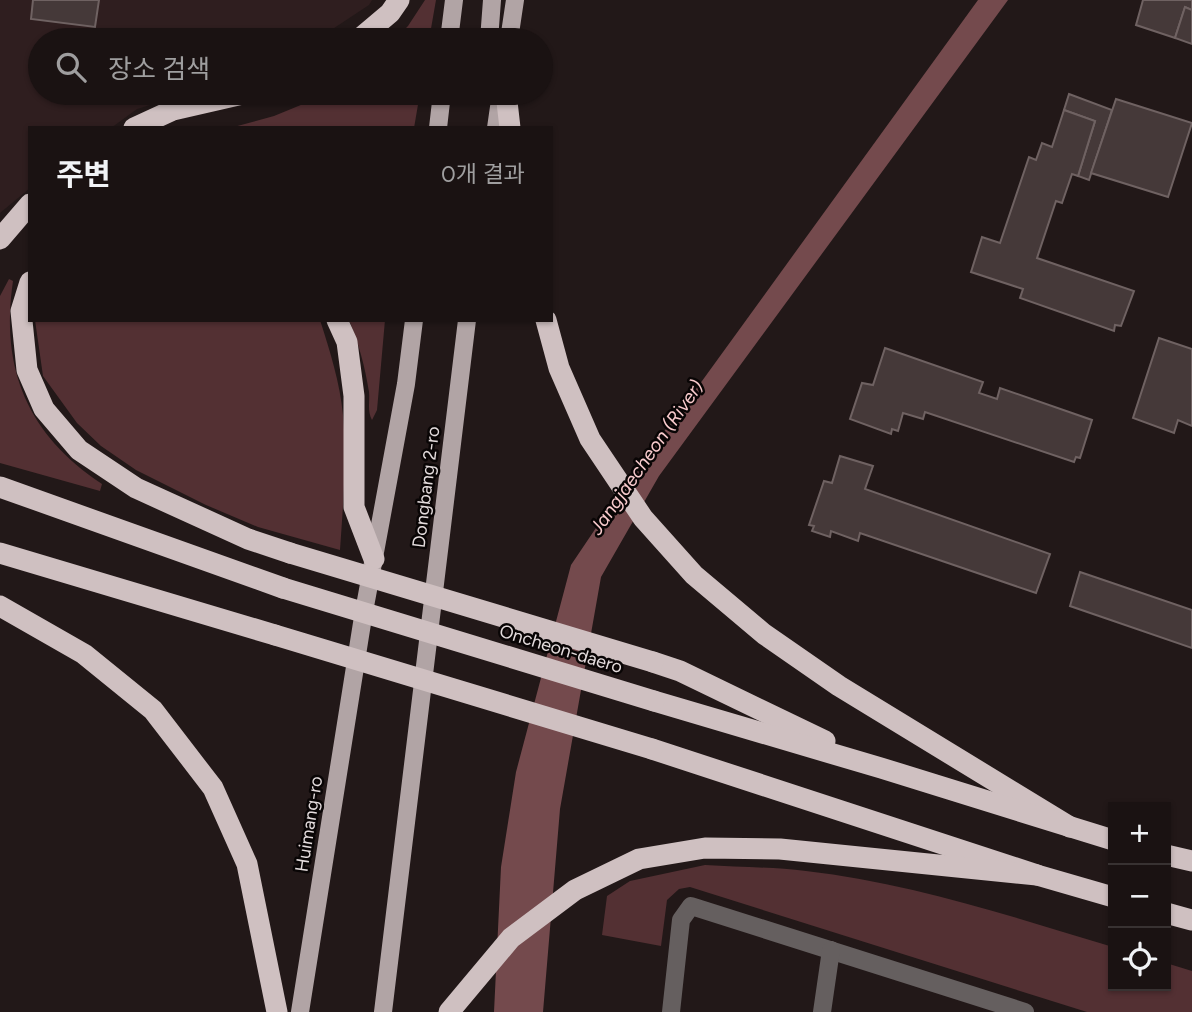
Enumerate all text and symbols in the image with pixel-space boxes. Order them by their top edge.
search box [28,28,553,105]
icon: search [52,48,90,86]
text: 장소 검색 [108,53,210,85]
text: 주변 [56,156,111,193]
text: 0개 결과 [441,160,525,188]
water label: Jangjaecheon (River) [584,376,708,540]
street label: Dongbang 2-ro [408,425,444,549]
street label: Oncheon-daero [497,620,625,678]
street label: Huimang-ro [291,774,327,874]
map controls [1108,802,1171,991]
button: + [1108,802,1171,865]
button: − [1108,865,1171,928]
button: locate [1108,928,1171,991]

